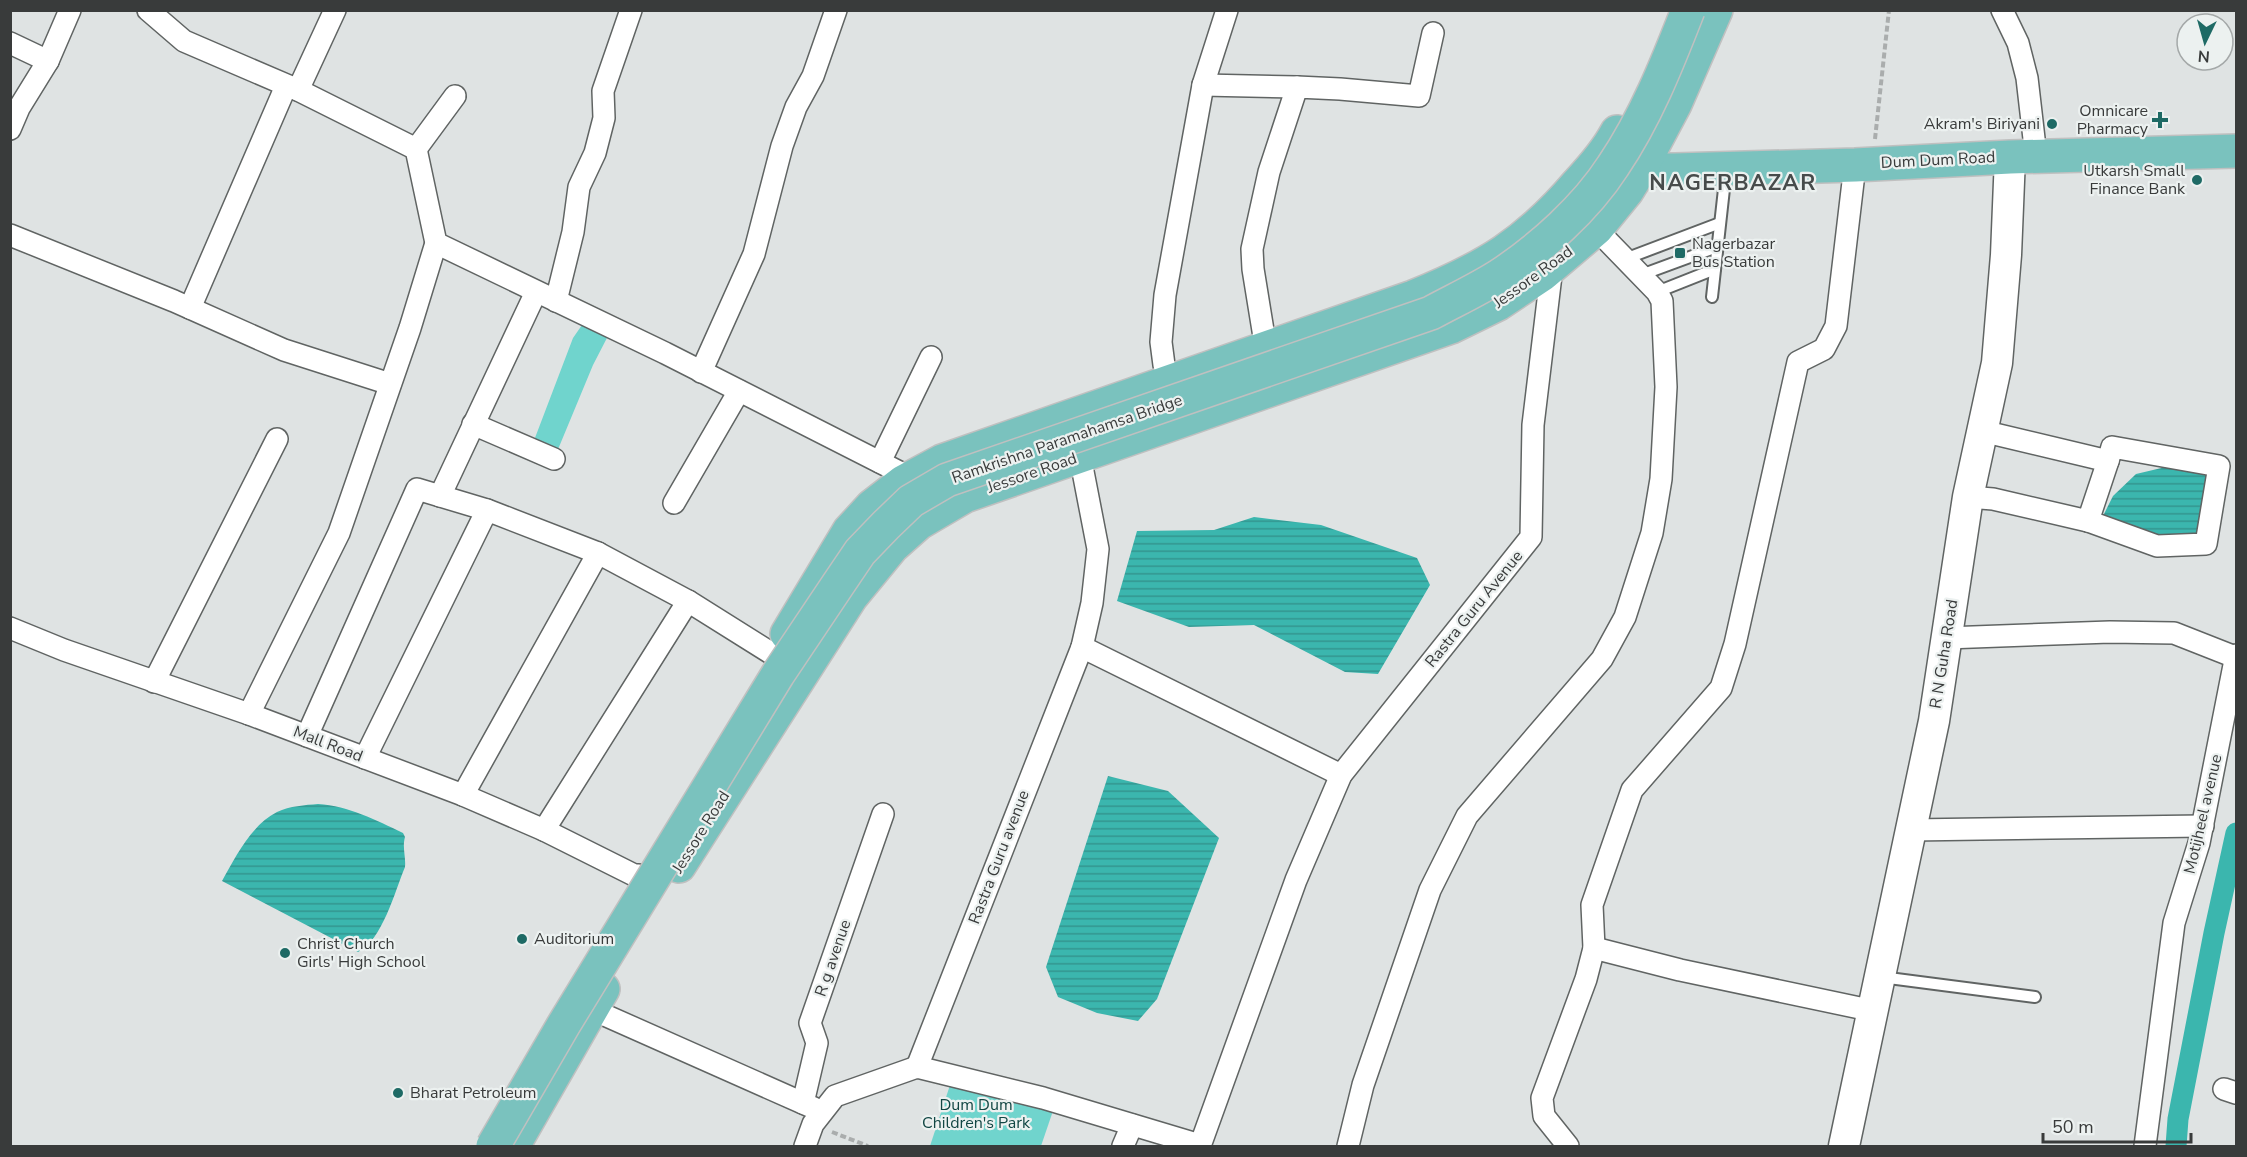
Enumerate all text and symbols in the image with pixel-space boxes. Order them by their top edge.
north arrow [2175,12,2235,72]
text: N [2197,44,2211,67]
place label: Omnicare Pharmacy [2077,100,2149,140]
place label: Akram's Biriyani [1924,113,2040,135]
marker: Omnicare Pharmacy [2153,113,2167,127]
marker: Akram's Biriyani [2045,117,2059,131]
street label: Dum Dum Road [1880,146,1996,174]
place label: Utkarsh Small Finance Bank [2083,160,2186,200]
district label: NAGERBAZAR [1649,168,1817,198]
marker: Utkarsh Small Finance Bank [2190,173,2204,187]
place label: Nagerbazar Bus Station [1692,233,1776,273]
street label: Jessore Road [1488,241,1577,314]
marker: Nagerbazar Bus Station [1673,246,1687,260]
street label: Ramkrishna Paramahamsa Bridge [949,389,1185,489]
street label: Jessore Road [983,447,1080,499]
street label: Rastra Guru Avenue [1420,546,1528,672]
street label: R N Guha Road [1925,598,1963,710]
street label: Mall Road [290,721,366,767]
street label: Motijheel avenue [2179,752,2227,876]
street label: Jessore Road [666,787,735,878]
street label: Rastra Guru avenue [963,787,1035,927]
street label: R g avenue [810,917,856,999]
place label: Auditorium [534,928,614,950]
marker: Auditorium [515,932,529,946]
place label: Christ Church Girls' High School [297,933,426,973]
marker: Christ Church Girls' High School [278,946,292,960]
place label: Bharat Petroleum [410,1082,536,1104]
marker: Bharat Petroleum [391,1086,405,1100]
park label: Dum Dum Children's Park [922,1094,1031,1134]
scale bar [2043,1106,2192,1144]
text: 50 m [2052,1115,2094,1139]

